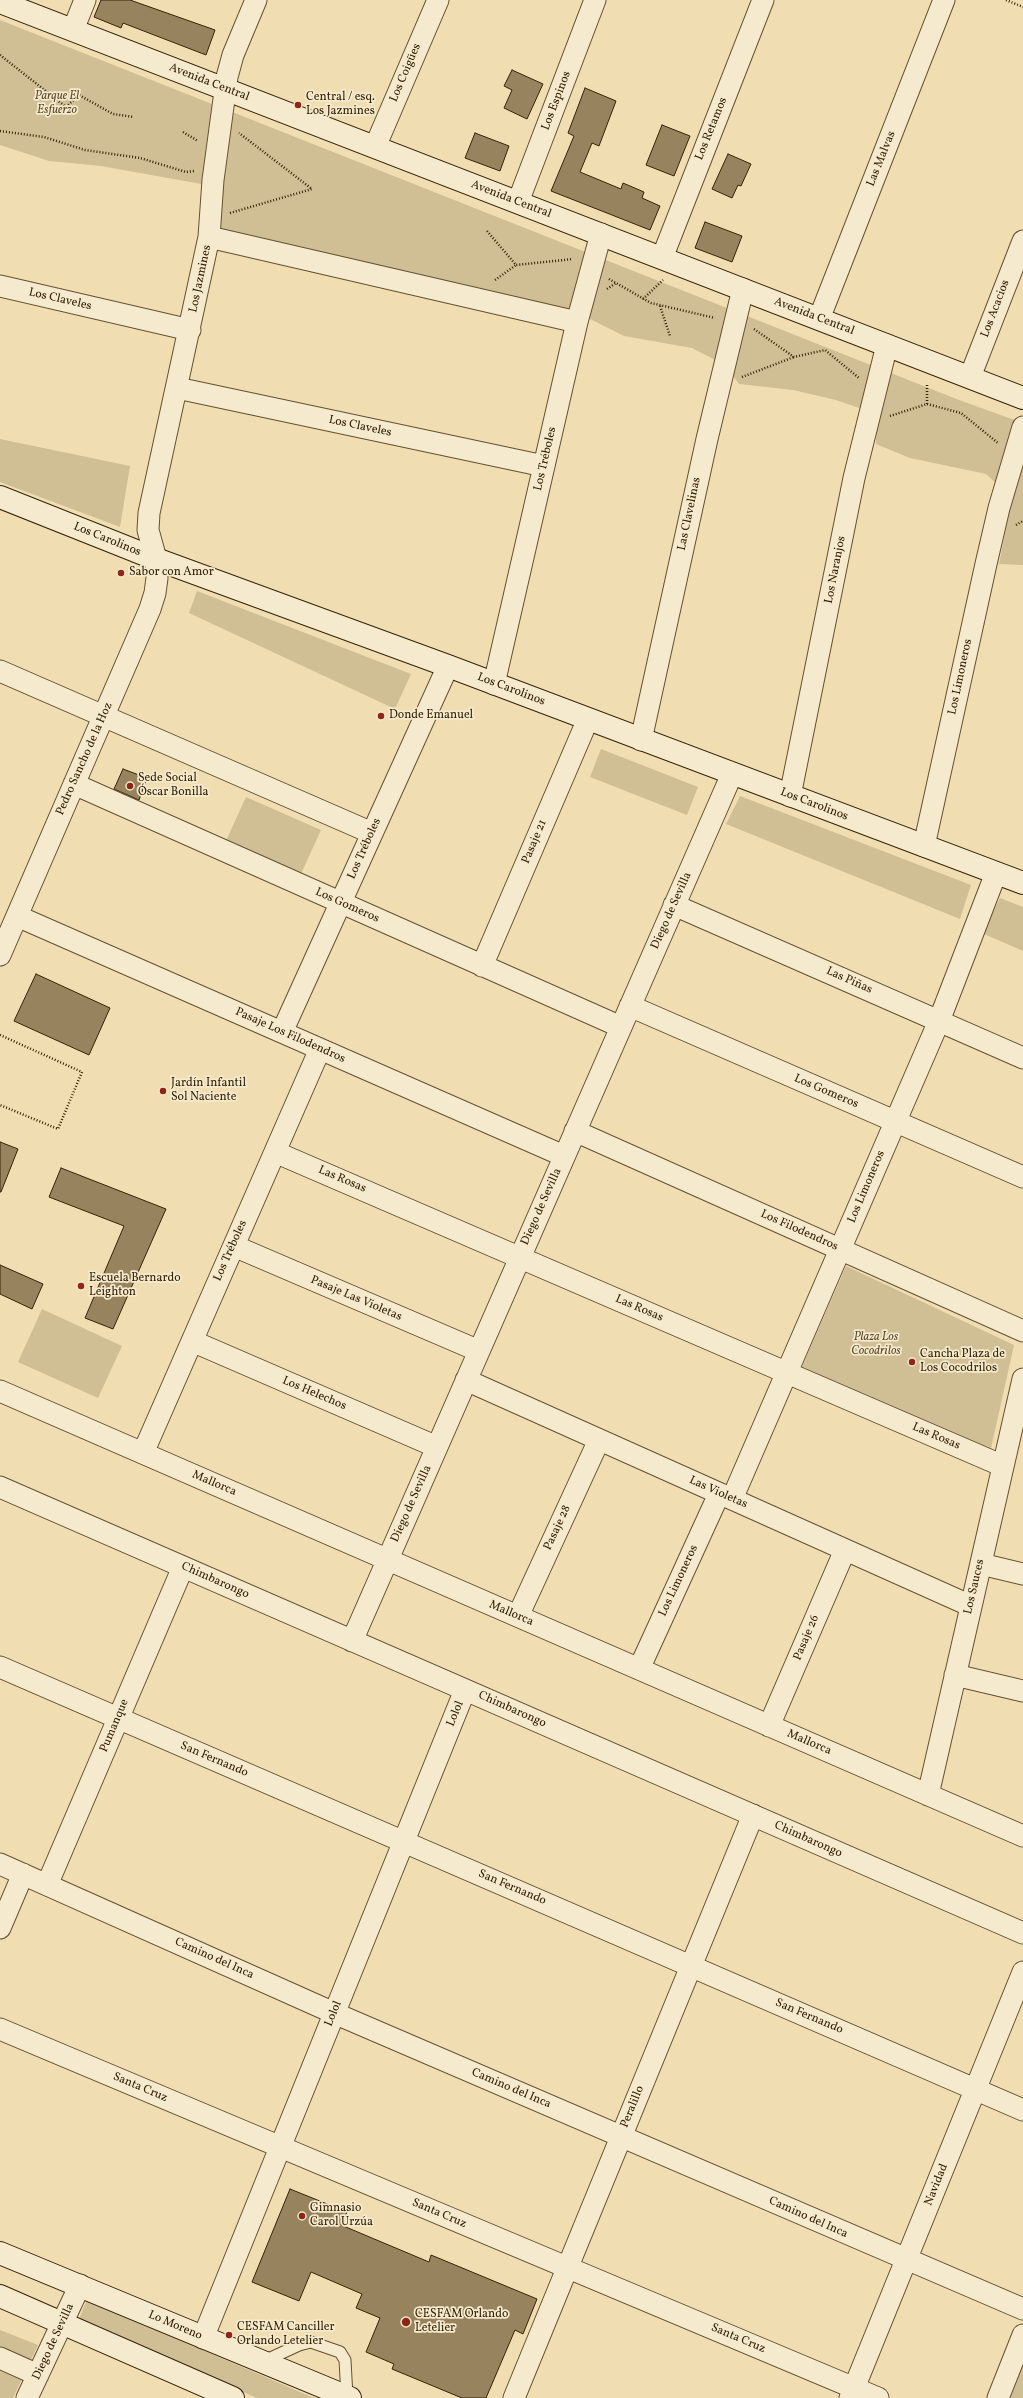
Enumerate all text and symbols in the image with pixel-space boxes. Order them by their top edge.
street label: Los Coigües [387,42,425,104]
street label: Avenida Central [167,61,251,105]
street label: Los Espinos [539,69,575,133]
park label: Parque El Esfuerzo [35,90,79,118]
place label: Central / esq. Los Jazmines [306,91,375,119]
street label: Los Retamos [693,95,731,163]
marker: Central / esq. Los Jazmines [293,100,303,110]
street label: Las Malvas [864,129,900,189]
street label: Avenida Central [469,178,553,222]
street label: Los Jazmines [187,244,215,314]
street label: Los Acacios [978,278,1014,340]
street label: Los Claveles [27,286,93,314]
street label: Avenida Central [772,295,856,339]
street label: Los Claveles [327,413,393,441]
street label: Los Tréboles [532,426,560,492]
street label: Las Clavelinas [675,476,705,552]
street label: Los Carolinos [71,520,143,560]
street label: Los Naranjos [822,535,850,605]
place label: Sabor con Amor [129,566,214,580]
marker: Sabor con Amor [116,568,126,578]
street label: Los Limoneros [946,638,976,716]
street label: Los Carolinos [475,670,547,710]
street label: Pedro Sancho de la Hoz [54,700,116,818]
place label: Donde Emanuel [389,709,473,723]
marker: Donde Emanuel [376,711,386,721]
place label: Sede Social Óscar Bonilla [138,772,208,800]
marker: Sede Social Óscar Bonilla [125,781,135,791]
street label: Los Carolinos [778,785,850,825]
street label: Los Tréboles [345,816,385,882]
street label: Pasaje 21 [519,818,551,866]
street label: Diego de Sevilla [649,870,695,952]
street label: Los Gomeros [313,885,381,927]
street label: Las Piñas [824,964,874,998]
street label: Pasaje Los Filodendros [233,1005,347,1067]
street label: Los Gomeros [792,1072,860,1112]
place label: Jardín Infantil Sol Naciente [171,1077,246,1105]
marker: Jardín Infantil Sol Naciente [158,1086,168,1096]
street label: Los Limoneros [845,1149,889,1225]
street label: Las Rosas [316,1163,368,1197]
street label: Diego de Sevilla [519,1166,565,1248]
street label: Los Filodendros [758,1207,840,1255]
street label: Los Tréboles [211,1218,251,1284]
place label: Escuela Bernardo Leighton [89,1272,181,1300]
street label: Pasaje Las Violetas [308,1273,404,1325]
marker: Escuela Bernardo Leighton [76,1281,86,1291]
street label: Las Rosas [613,1292,665,1326]
park label: Plaza Los Cocodrilos [851,1331,901,1359]
place label: Cancha Plaza de Los Cocodrilos [920,1348,1005,1376]
marker: Cancha Plaza de Los Cocodrilos [907,1357,917,1367]
street label: Los Helechos [280,1374,348,1414]
street label: Las Rosas [910,1420,962,1454]
street label: Diego de Sevilla [389,1463,435,1545]
street label: Mallorca [190,1468,238,1500]
street label: Las Violetas [687,1474,749,1512]
street label: Pasaje 28 [541,1503,575,1553]
street label: Los Limoneros [656,1543,702,1619]
street label: Los Sauces [962,1558,988,1616]
street label: Chimbarongo [179,1560,251,1602]
street label: Mallorca [487,1598,535,1630]
street label: Pasaje 26 [791,1613,823,1663]
street label: Chimbarongo [476,1689,548,1731]
street label: Pumanque [97,1697,133,1755]
street label: Lolol [444,1699,468,1729]
street label: Mallorca [785,1727,833,1759]
street label: San Fernando [178,1739,250,1781]
street label: Chimbarongo [772,1819,844,1861]
street label: San Fernando [476,1867,548,1909]
street label: Camino del Inca [172,1935,256,1983]
street label: San Fernando [773,1996,845,2038]
street label: Lolol [322,1999,346,2029]
street label: Camino del Inca [469,2066,553,2112]
street label: Santa Cruz [110,2070,170,2106]
street label: Peralillo [618,2084,648,2130]
street label: Navidad [922,2162,952,2208]
street label: Camino del Inca [766,2194,850,2242]
street label: Santa Cruz [409,2196,469,2232]
place label: Gimnasio Carol Urzúa [310,2202,373,2230]
marker: Gimnasio Carol Urzúa [297,2211,307,2221]
street label: Diego de Sevilla [30,2301,78,2383]
street label: Lo Moreno [146,2308,204,2344]
place label: CESFAM Orlando Letelier [415,2308,508,2336]
marker: CESFAM Orlando Letelier [400,2316,412,2328]
place label: CESFAM Canciller Orlando Letelier [237,2321,335,2349]
street label: Santa Cruz [708,2321,768,2357]
marker: CESFAM Canciller Orlando Letelier [224,2330,234,2340]

